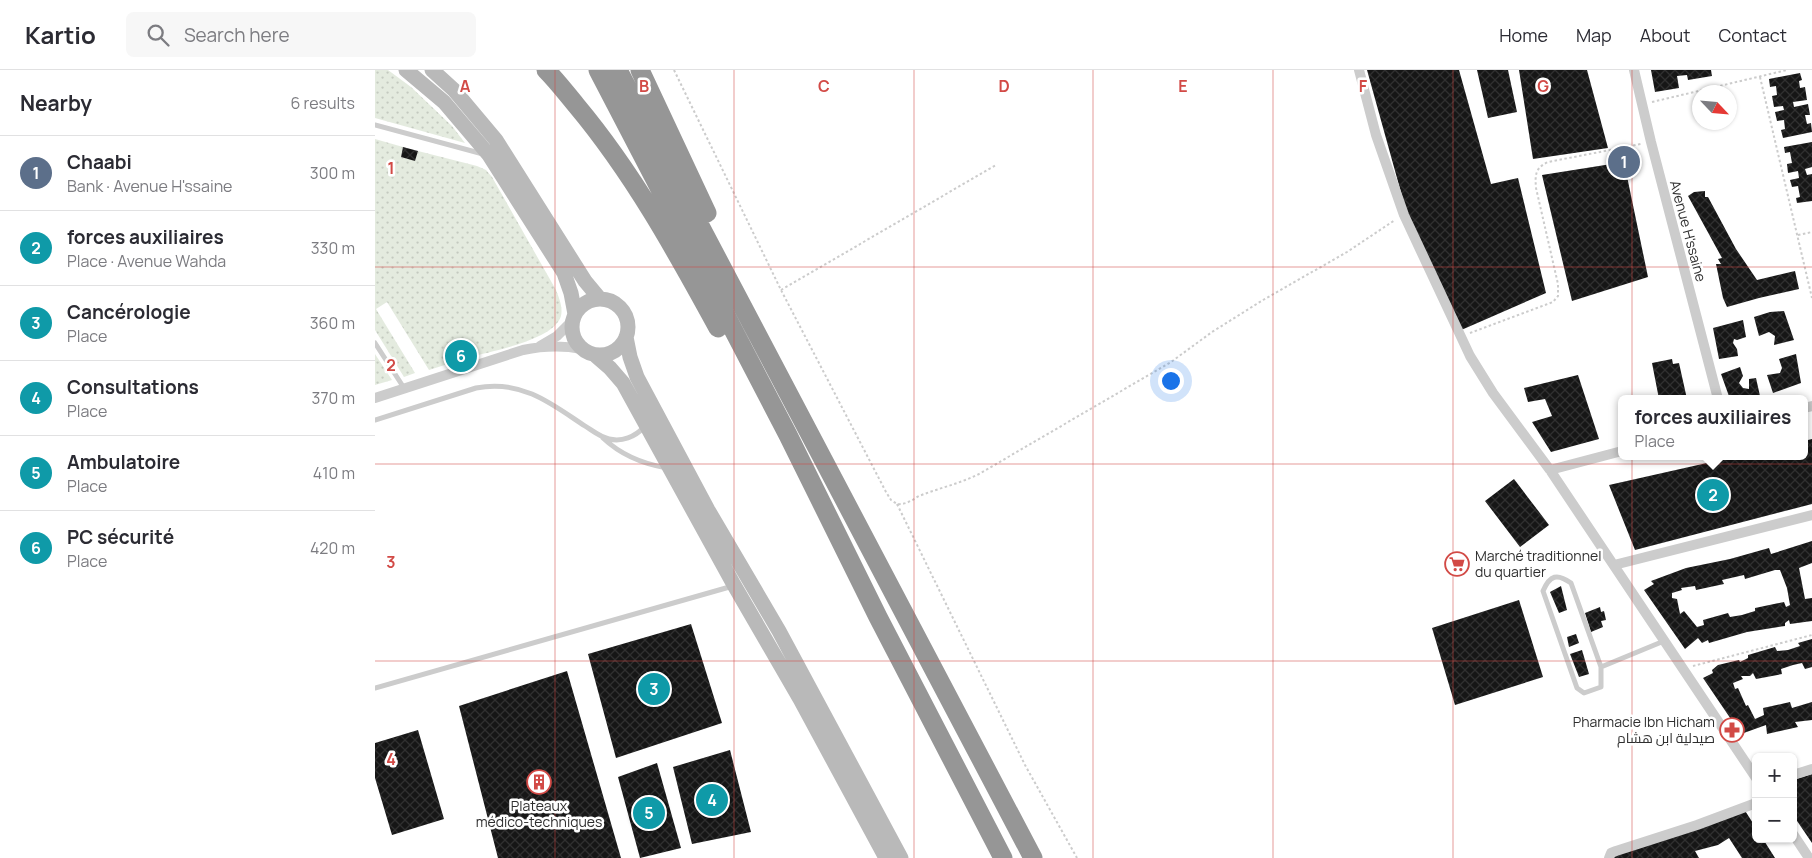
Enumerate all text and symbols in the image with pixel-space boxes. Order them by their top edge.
search box [126,12,476,57]
text: Kartio [25,18,96,51]
icon: search [144,21,172,49]
text: Search here [184,22,290,48]
text: Home [1499,23,1548,47]
text: Map [1576,23,1612,47]
text: About [1640,23,1690,47]
text: Contact [1718,23,1787,47]
text: A [460,75,471,97]
text: B [639,75,649,97]
text: C [818,75,830,97]
text: D [998,75,1010,97]
text: E [1178,75,1188,97]
text: F [1359,75,1368,97]
text: G [1537,75,1549,97]
north arrow [1692,85,1737,130]
text: Nearby [20,89,92,117]
text: 6 results [290,92,355,114]
pin: 1 [1608,143,1640,181]
text: Chaabi [67,149,132,175]
text: 1 [387,157,395,179]
text: 1 [32,162,40,184]
text: 300 m [310,162,355,184]
text: Bank · Avenue H'ssaine [67,175,232,197]
street label: Avenue H'ssaine [1666,178,1711,284]
text: forces auxiliaires [67,224,224,250]
text: 2 [31,237,41,259]
text: 330 m [311,237,355,259]
text: Place · Avenue Wahda [67,250,226,272]
text: Cancérologie [67,299,191,325]
text: 3 [31,312,41,334]
text: 360 m [310,312,355,334]
text: Place [67,325,107,347]
pin: 6 [445,337,477,375]
text: 2 [386,354,396,376]
your location [1158,368,1184,394]
text: Consultations [67,374,199,400]
text: 4 [31,387,41,409]
text: 370 m [312,387,355,409]
popup [1618,395,1808,460]
text: Place [67,400,107,422]
text: forces auxiliaires [1635,404,1791,430]
text: Place [1635,430,1675,452]
text: Ambulatoire [67,449,180,475]
text: 5 [31,462,41,484]
text: 410 m [313,462,355,484]
text: Place [67,475,107,497]
pin: 2 [1697,476,1729,514]
text: PC sécurité [67,524,174,550]
text: 6 [31,537,41,559]
text: 420 m [310,537,355,559]
place label: Marché traditionnel du quartier [1475,546,1601,581]
text: Place [67,550,107,572]
text: 3 [386,551,396,573]
supermarket icon: Marché traditionnel du quartier [1444,551,1470,577]
pin: 3 [638,670,670,708]
place label: Pharmacie Ibn Hicham صيدلية ابن هشام [1573,712,1715,748]
pharmacy icon: Pharmacie Ibn Hicham صيدلية ابن هشام [1719,717,1745,743]
text: 4 [386,748,396,770]
map controls [1752,753,1797,843]
button: + [1752,753,1797,798]
building icon: Plateaux médico-techniques [526,769,552,795]
pin: 4 [696,781,728,819]
pin: 5 [633,794,665,832]
place label: Plateaux médico-techniques [476,796,602,831]
button: − [1752,798,1797,843]

